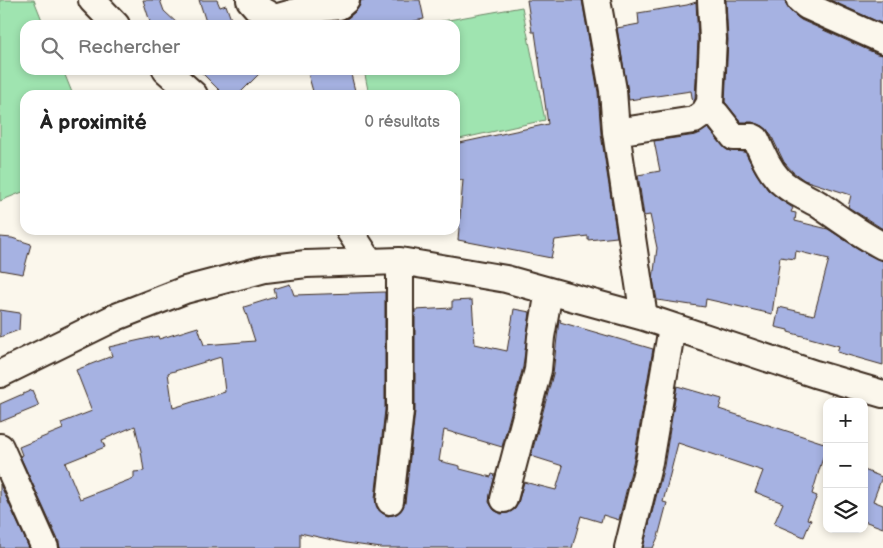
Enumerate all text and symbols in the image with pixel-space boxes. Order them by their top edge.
search box [20,20,460,75]
icon: search [38,34,66,62]
text: Rechercher [78,36,180,59]
text: À proximité [40,110,147,135]
text: 0 résultats [365,113,440,132]
map controls [823,398,868,533]
button: + [823,398,868,443]
button: − [823,443,868,488]
button: layers [823,488,868,533]

